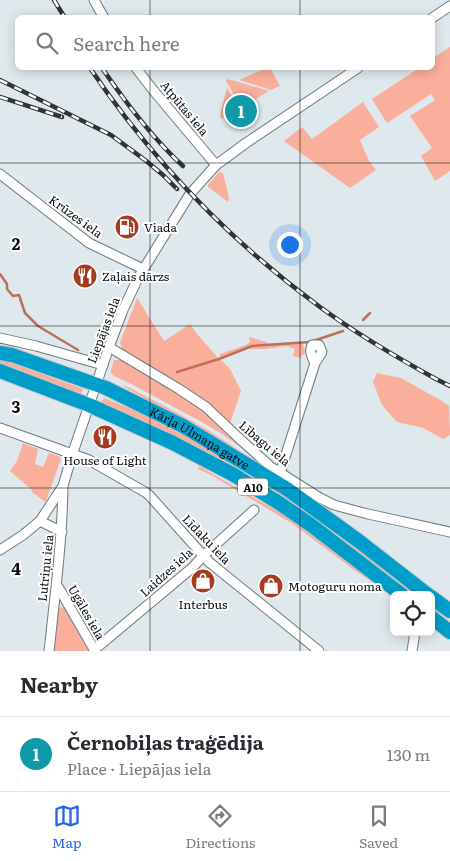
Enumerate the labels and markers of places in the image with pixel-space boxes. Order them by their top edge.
pin: 1 [225,92,257,130]
fuel station icon: Viada [114,214,140,240]
place label: Viada [144,218,177,236]
restaurant icon: Zaļais dārzs [72,263,98,289]
place label: Zaļais dārzs [102,267,170,285]
restaurant icon: House of Light [92,424,118,450]
place label: House of Light [63,451,147,469]
shop icon: Interbus [190,568,216,594]
shop icon: Motoguru noma [258,573,284,599]
place label: Motoguru noma [288,577,382,595]
place label: Interbus [178,595,228,613]

